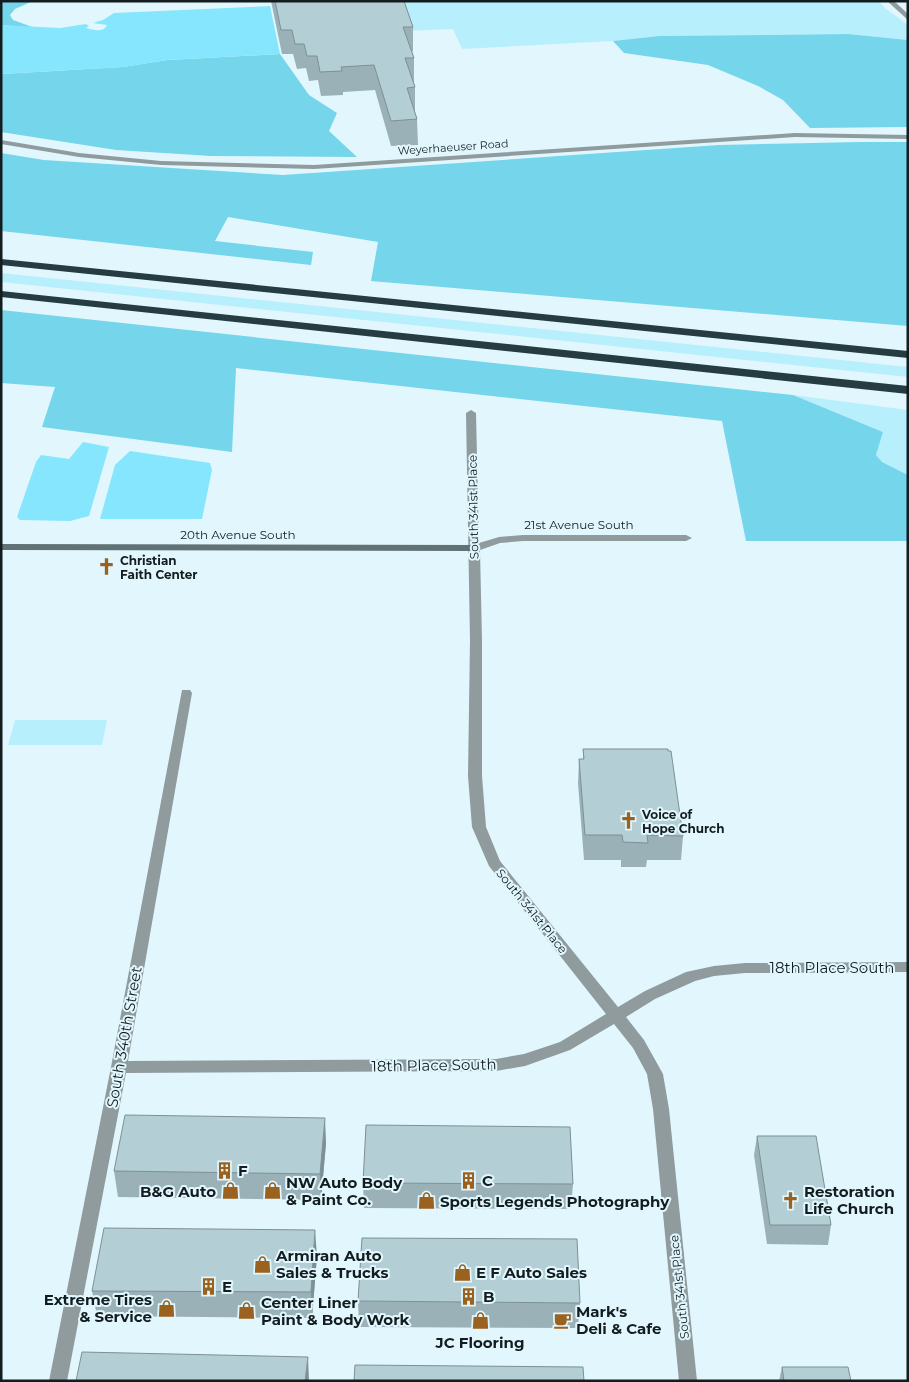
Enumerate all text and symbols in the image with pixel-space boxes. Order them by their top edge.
street label: Weyerhaeuser Road [397,136,509,158]
street label: South 341st Place [465,455,481,559]
street label: 21st Avenue South [524,517,634,532]
street label: 20th Avenue South [180,527,296,542]
place label: Christian Faith Center [120,553,198,582]
church icon: Christian Faith Center [96,557,116,577]
place label: Voice of Hope Church [641,807,724,836]
church icon: Voice of Hope Church [618,811,638,831]
street label: South 341st Place [493,866,571,956]
street label: 18th Place South [769,958,895,977]
street label: South 340th Street [102,965,146,1109]
street label: 18th Place South [371,1054,497,1076]
building icon: F [214,1160,234,1180]
place label: F [238,1161,248,1180]
building icon: C [458,1170,478,1190]
place label: C [482,1171,493,1190]
place label: NW Auto Body & Paint Co. [286,1173,403,1209]
shop icon: B&G Auto [220,1181,240,1201]
shop icon: NW Auto Body & Paint Co. [262,1181,282,1201]
place label: B&G Auto [140,1182,216,1201]
place label: Restoration Life Church [804,1182,895,1218]
church icon: Restoration Life Church [780,1190,800,1210]
shop icon: Sports Legends Photography [416,1191,436,1211]
place label: Sports Legends Photography [440,1192,670,1211]
street label: South 341st Place [666,1234,692,1340]
place label: Armiran Auto Sales & Trucks [275,1246,388,1282]
shop icon: Armiran Auto Sales & Trucks [252,1254,272,1274]
shop icon: E F Auto Sales [452,1262,472,1282]
place label: E F Auto Sales [476,1263,587,1282]
building icon: E [198,1276,218,1296]
place label: E [222,1277,232,1296]
building icon: B [459,1286,479,1306]
place label: B [483,1287,494,1306]
place label: Extreme Tires & Service [44,1290,152,1326]
place label: Center Liner Paint & Body Work [261,1293,410,1329]
shop icon: Extreme Tires & Service [156,1298,176,1318]
shop icon: Center Liner Paint & Body Work [237,1301,257,1321]
place label: Mark's Deli & Cafe [576,1302,662,1338]
cafe icon: Mark's Deli & Cafe [552,1310,572,1330]
shop icon: JC Flooring [470,1311,490,1331]
place label: JC Flooring [435,1333,524,1352]

